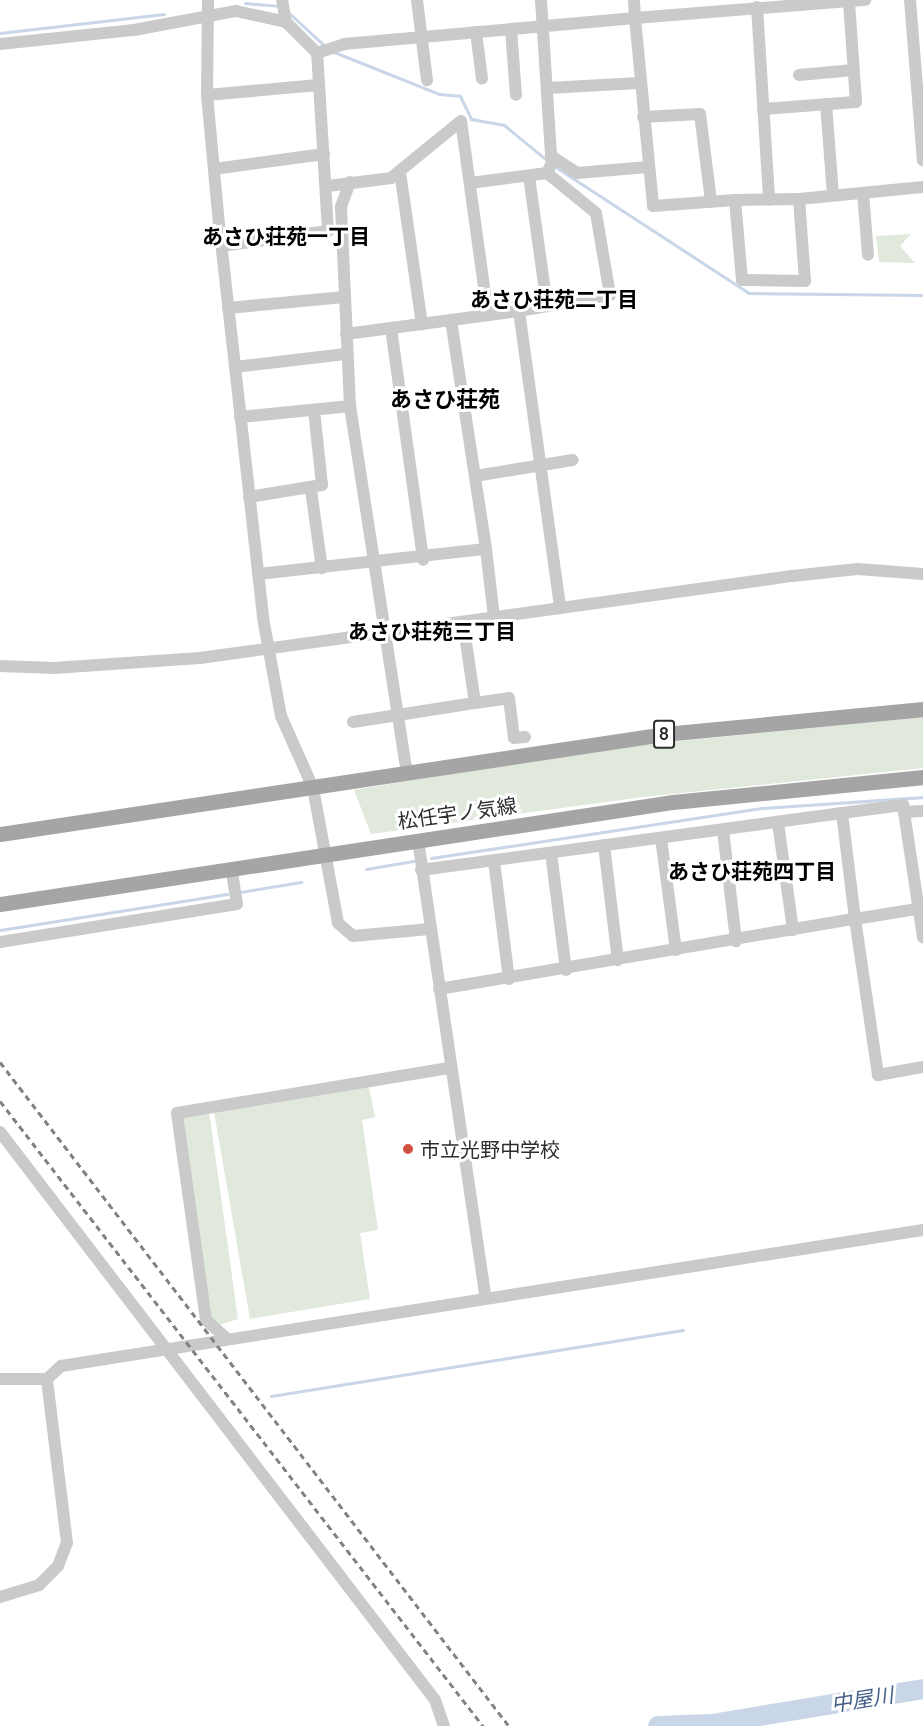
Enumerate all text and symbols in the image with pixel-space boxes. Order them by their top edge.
district label: あさひ荘苑一丁目 [202,223,370,249]
district label: あさひ荘苑二丁目 [470,286,638,312]
district label: あさひ荘苑 [390,387,500,413]
district label: あさひ荘苑三丁目 [348,618,516,644]
road number: 8 [652,719,676,749]
street label: 松任宇ノ気線 [396,793,518,833]
district label: あさひ荘苑四丁目 [668,858,836,884]
place label: 市立光野中学校 [420,1137,560,1161]
marker: 市立光野中学校 [401,1142,415,1156]
water label: 中屋川 [829,1682,895,1716]

